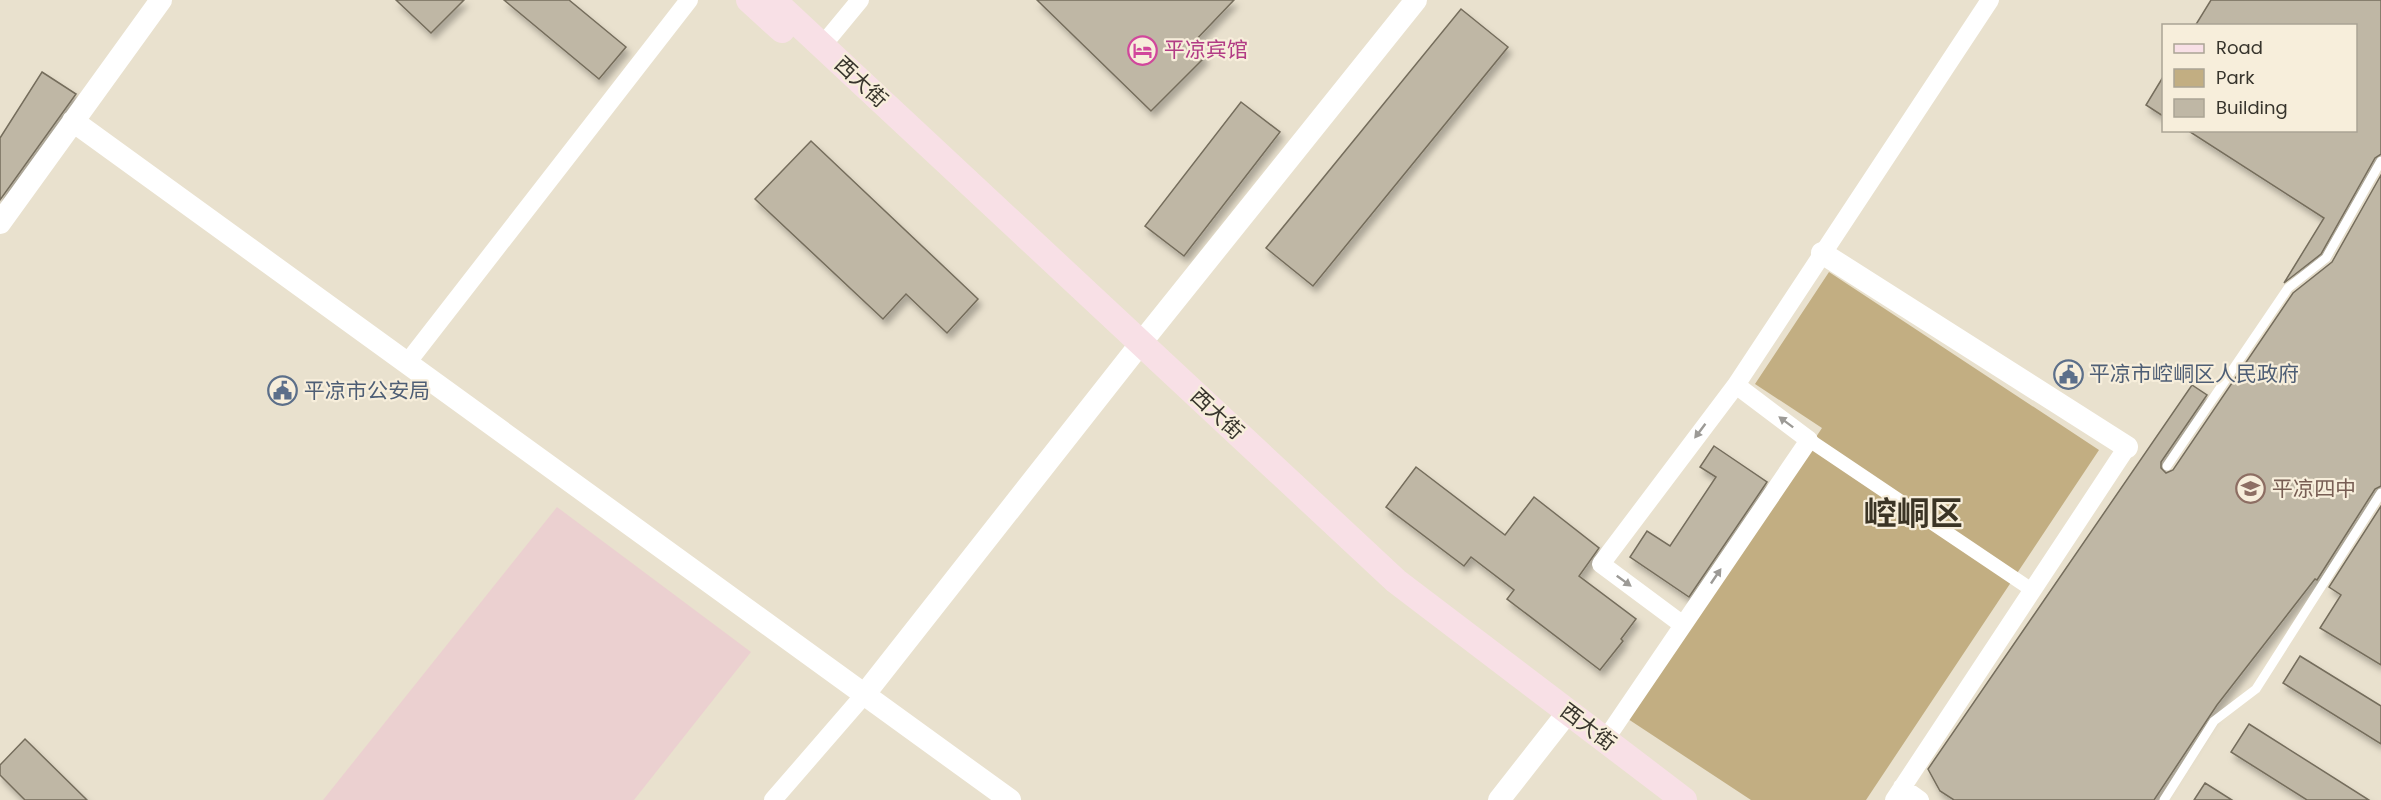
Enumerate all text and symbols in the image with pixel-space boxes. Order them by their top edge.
legend [2162,24,2357,132]
hotel icon: 平凉宾馆 [1127,34,1159,66]
place label: 平凉宾馆 [1164,35,1248,64]
text: Road [2216,35,2263,60]
street label: 西大街 [828,50,894,114]
text: Park [2216,65,2255,90]
text: Building [2216,95,2288,120]
public building icon: 平凉市崆峒区人民政府 [2052,358,2084,390]
place label: 平凉市崆峒区人民政府 [2089,359,2299,388]
public building icon: 平凉市公安局 [267,375,299,407]
place label: 平凉市公安局 [304,376,430,405]
street label: 西大街 [1184,382,1250,446]
one-way arrow [1778,416,1794,428]
one-way arrow [1695,424,1707,439]
school or university icon: 平凉四中 [2235,473,2267,505]
place label: 平凉四中 [2272,474,2356,503]
district label: 崆峒区 [1864,490,1963,537]
one-way arrow [1710,569,1722,585]
one-way arrow [1616,575,1632,587]
street label: 西大街 [1554,696,1622,757]

